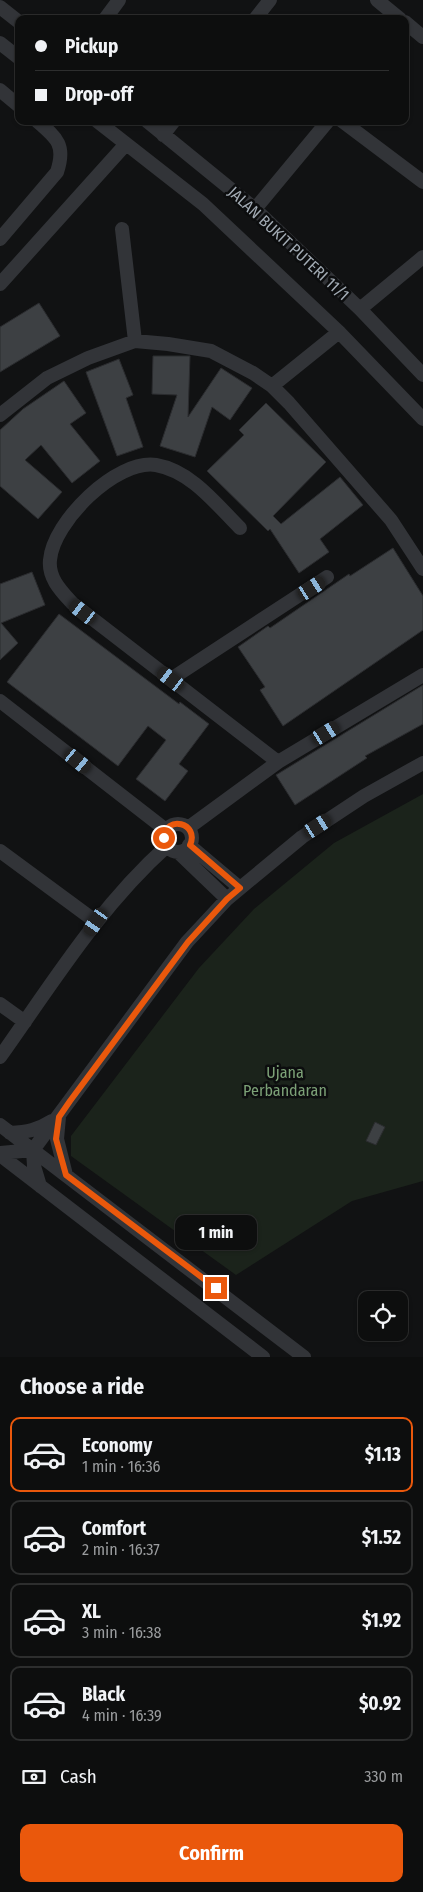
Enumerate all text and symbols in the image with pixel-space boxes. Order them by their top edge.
text: Pickup [65,35,118,58]
text: Drop-off [65,83,133,106]
street label: JALAN BUKIT PUTERI 11/1 [224,182,353,304]
car [295,574,328,602]
car [66,597,99,627]
car [154,664,187,694]
car [309,719,342,747]
car [61,746,94,776]
car [301,812,334,840]
route start [153,827,175,849]
car [81,905,110,939]
park label: Ujana Perbandaran [243,1063,327,1100]
callout: 1 min [175,1216,257,1250]
text: 1 min [199,1223,233,1242]
route end [205,1277,227,1299]
map controls [358,1291,408,1341]
button: locate [358,1291,408,1341]
text: Choose a ride [20,1373,144,1400]
icon: car [22,1432,67,1477]
text: Economy [82,1434,152,1457]
text: $1.13 [365,1443,401,1466]
text: 1 min · 16:36 [82,1457,161,1476]
icon: car [22,1515,67,1560]
text: Comfort [82,1517,146,1540]
text: $1.52 [362,1526,401,1549]
text: 2 min · 16:37 [82,1540,160,1559]
icon: car [22,1598,67,1643]
text: XL [82,1600,101,1623]
text: $1.92 [362,1609,401,1632]
text: 3 min · 16:38 [82,1623,162,1642]
icon: car [22,1681,67,1726]
text: Black [82,1683,125,1706]
text: $0.92 [359,1692,401,1715]
text: 4 min · 16:39 [82,1706,162,1725]
icon: cash [20,1763,48,1791]
text: Cash [60,1765,97,1788]
text: 330 m [364,1767,403,1786]
button: Confirm [20,1824,403,1882]

